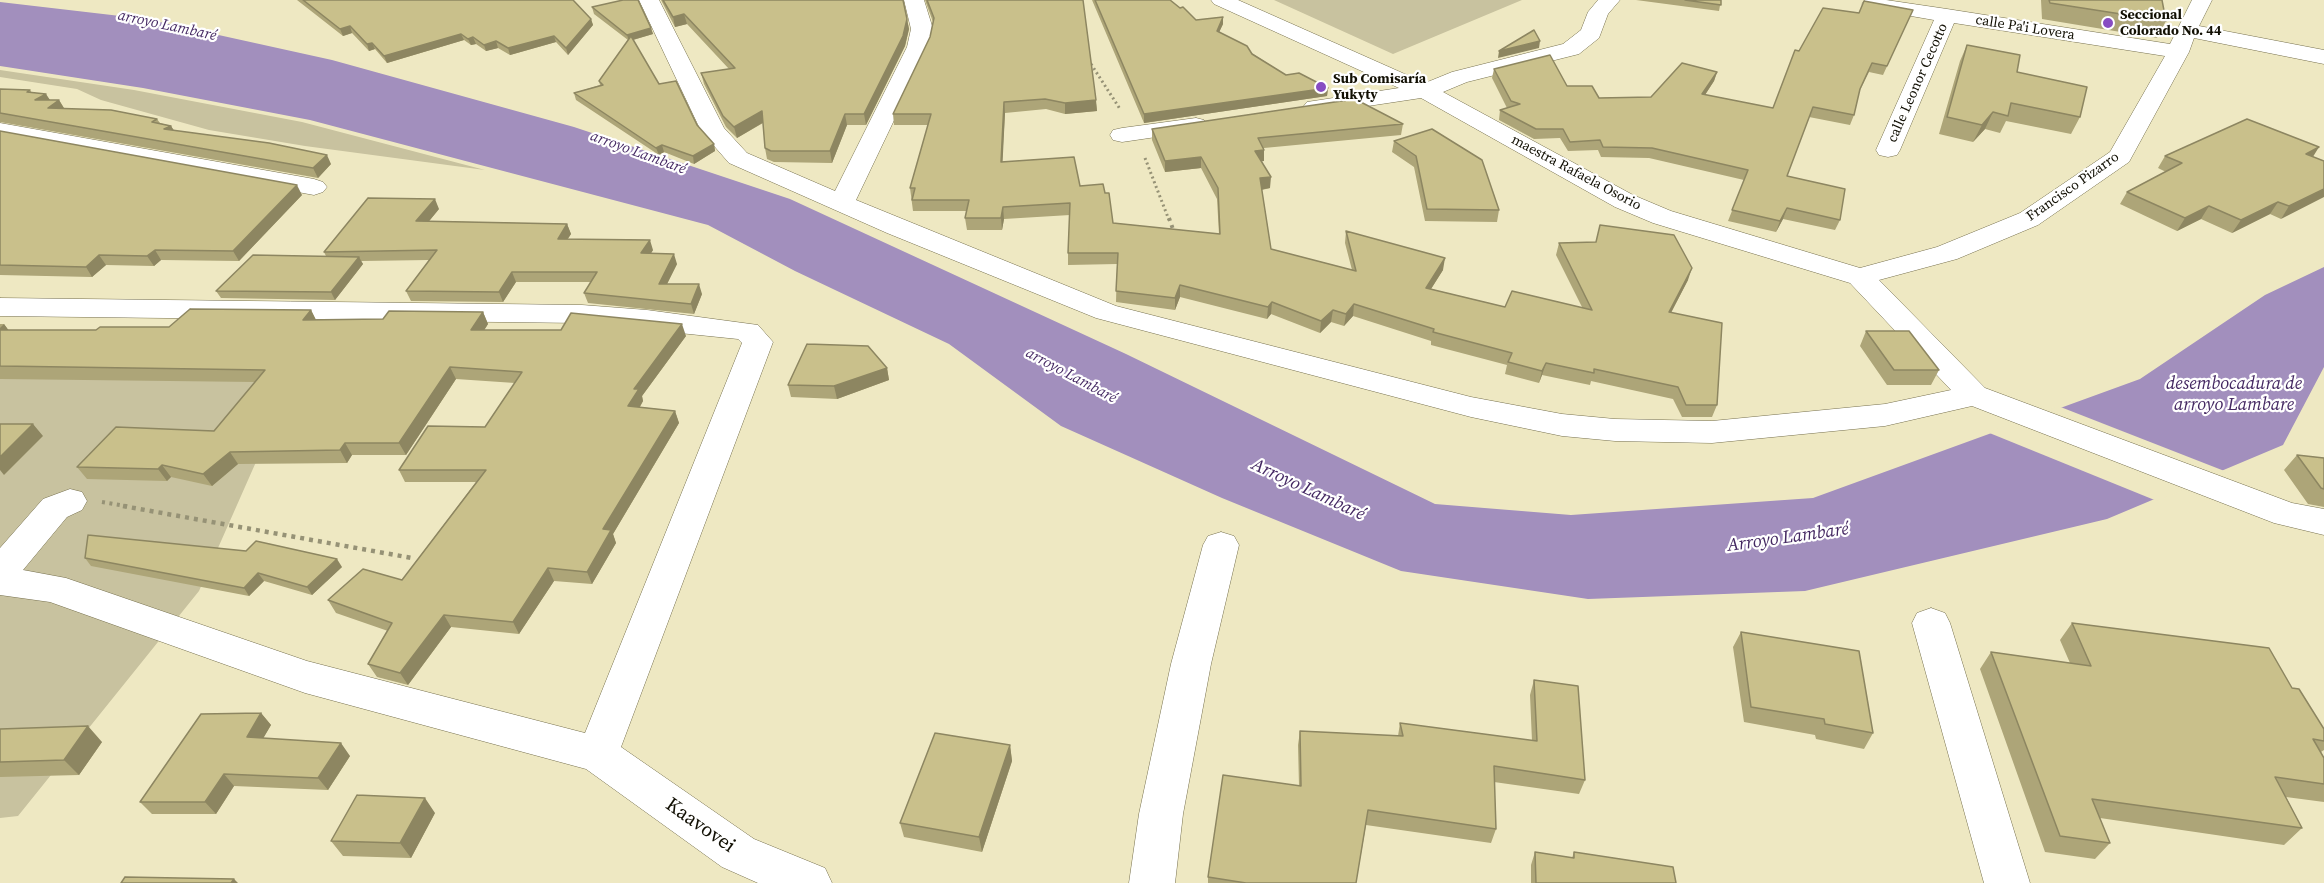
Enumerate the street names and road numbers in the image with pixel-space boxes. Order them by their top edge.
street label: calle Pa'i Lovera [1974,12,2076,44]
street label: calle Leonor Cecotto [1884,21,1952,145]
street label: maestra Rafaela Osorio [1508,132,1644,214]
street label: Francisco Pizarro [2023,149,2123,225]
street label: Kaavovei [660,793,740,859]

